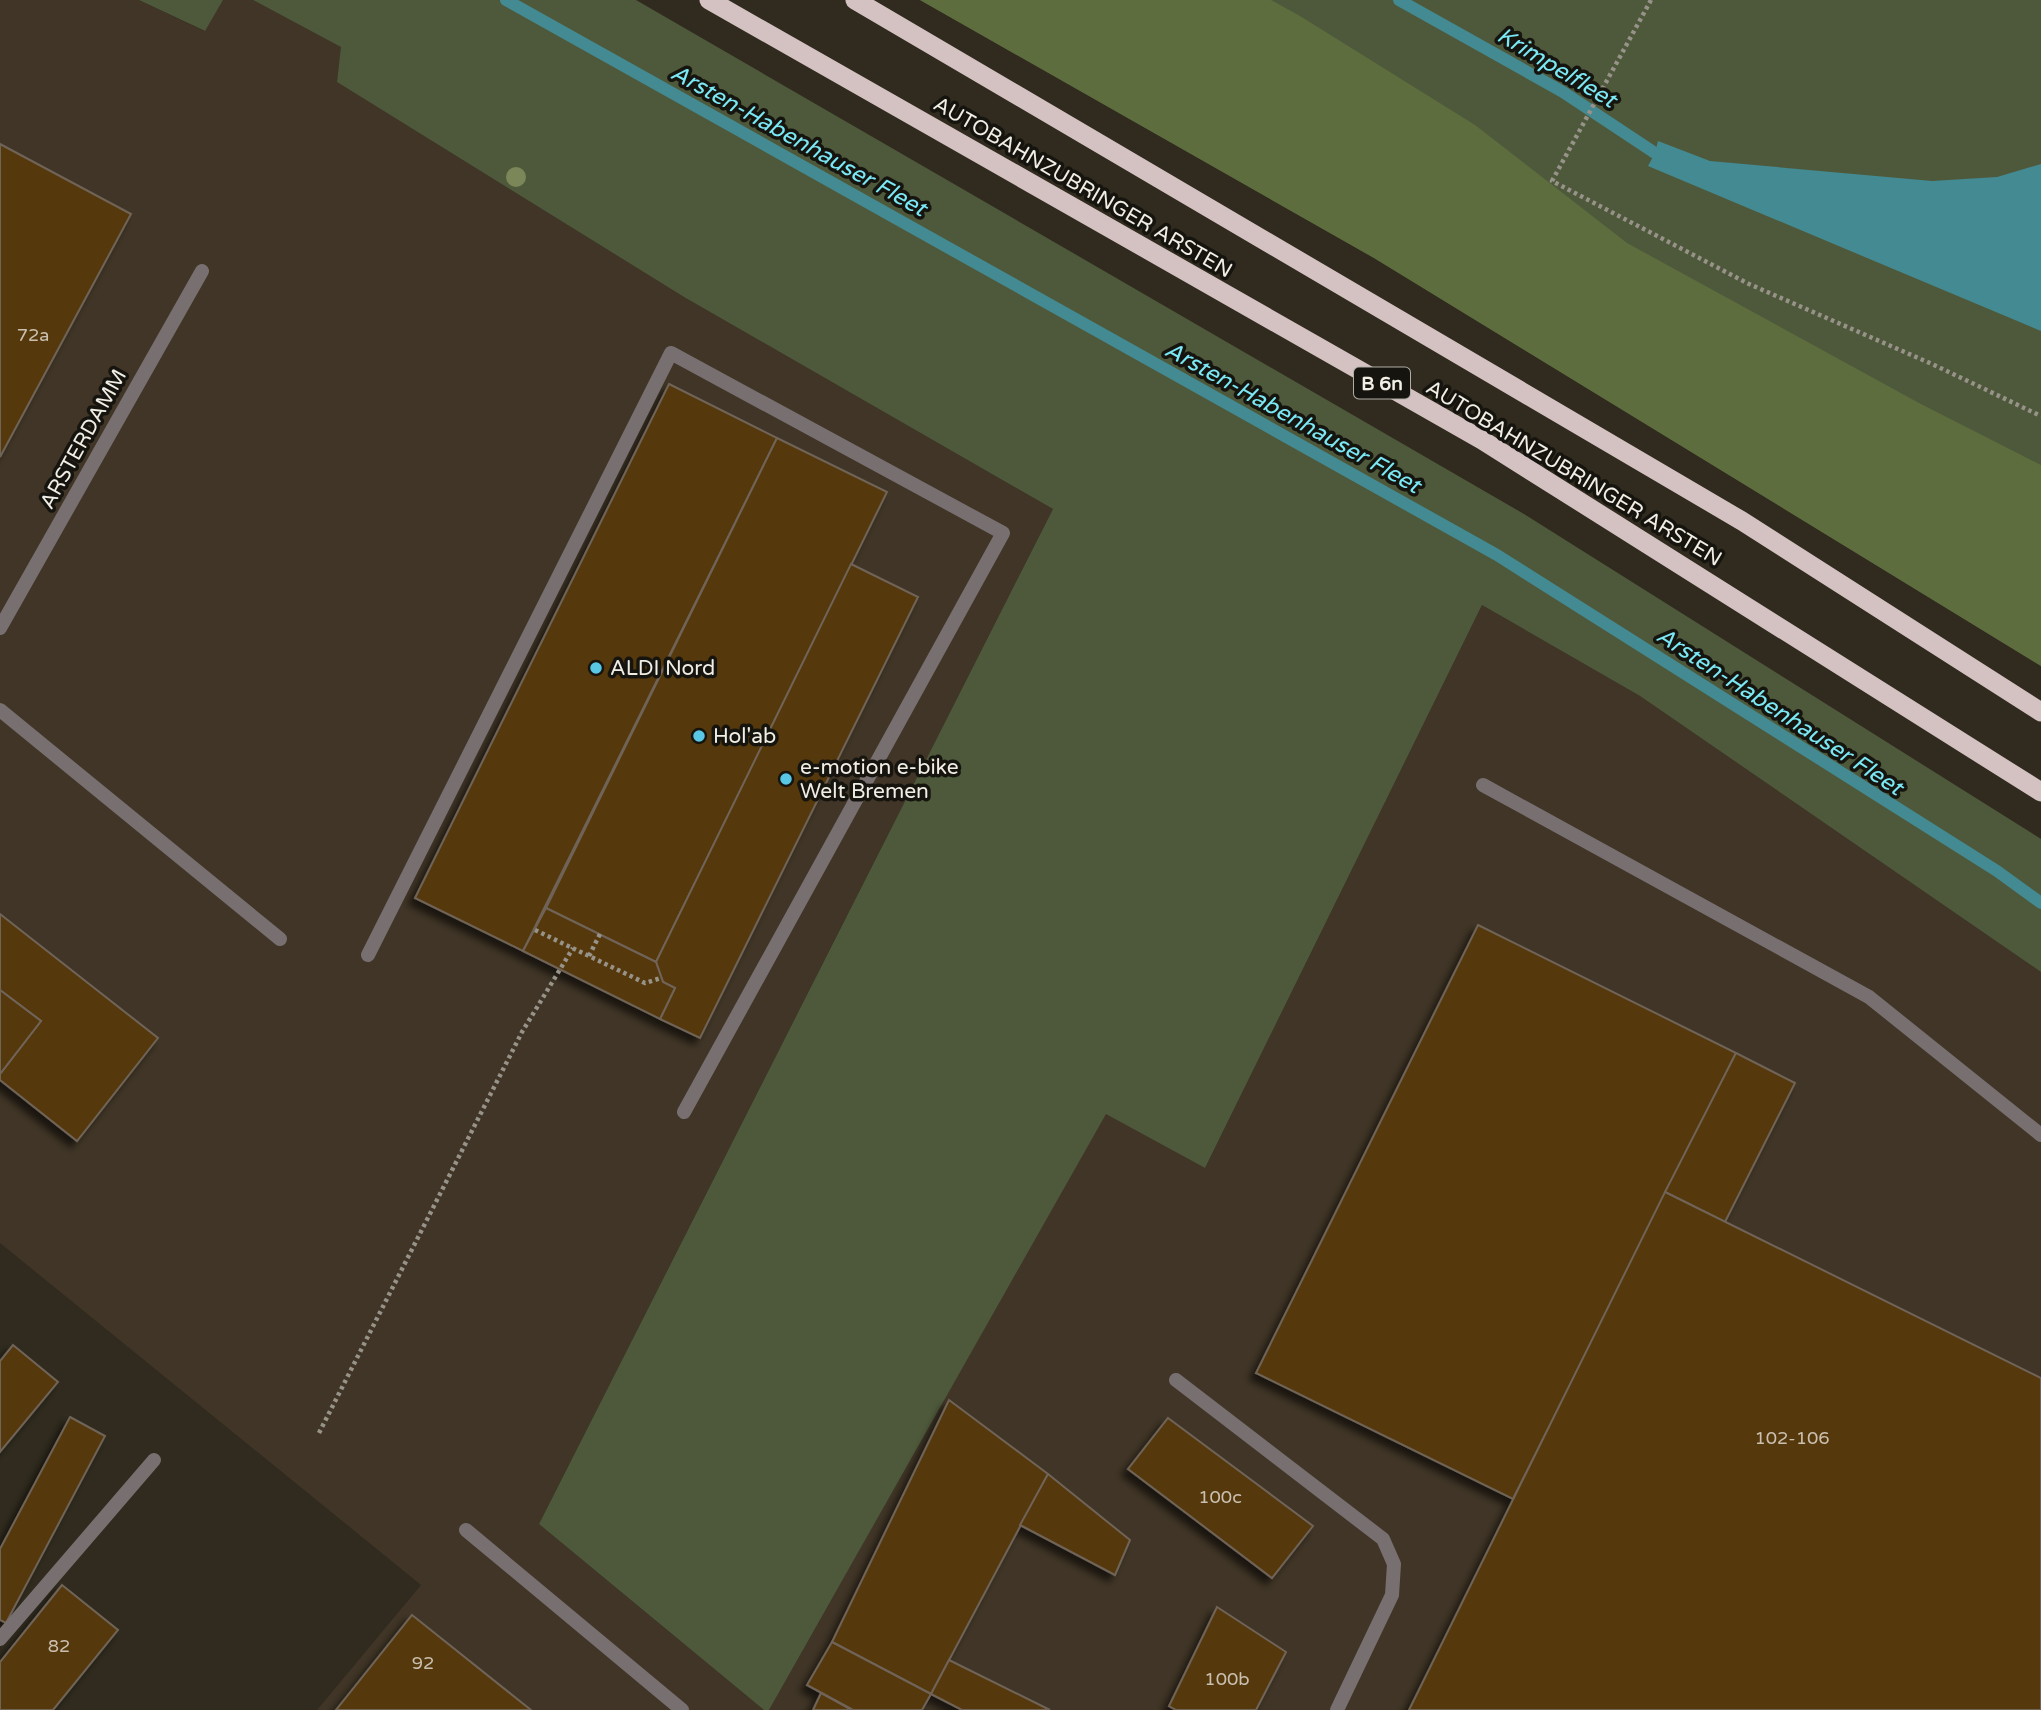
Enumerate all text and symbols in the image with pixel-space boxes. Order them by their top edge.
water label: Krimpelfleet [1492,21,1623,115]
water label: Arsten-Habenhauser Fleet [666,59,933,224]
street label: AUTOBAHNZUBRINGER ARSTEN [929,91,1237,283]
house number: 72a [17,324,49,346]
water label: Arsten-Habenhauser Fleet [1160,336,1427,501]
street label: ARSTERDAMM [35,365,132,513]
road number: B 6n [1354,368,1410,398]
street label: AUTOBAHNZUBRINGER ARSTEN [1421,375,1726,572]
water label: Arsten-Habenhauser Fleet [1651,622,1910,803]
place label: ALDI Nord [610,656,715,681]
marker: ALDI Nord [588,660,604,676]
place label: Hol'ab [713,724,776,749]
marker: Hol'ab [691,728,707,744]
place label: e-motion e-bike Welt Bremen [800,755,959,804]
marker: e-motion e-bike Welt Bremen [778,771,794,787]
house number: 102-106 [1754,1427,1830,1449]
house number: 100c [1198,1486,1242,1508]
house number: 82 [48,1635,70,1657]
house number: 92 [412,1652,434,1674]
house number: 100b [1204,1668,1250,1690]

